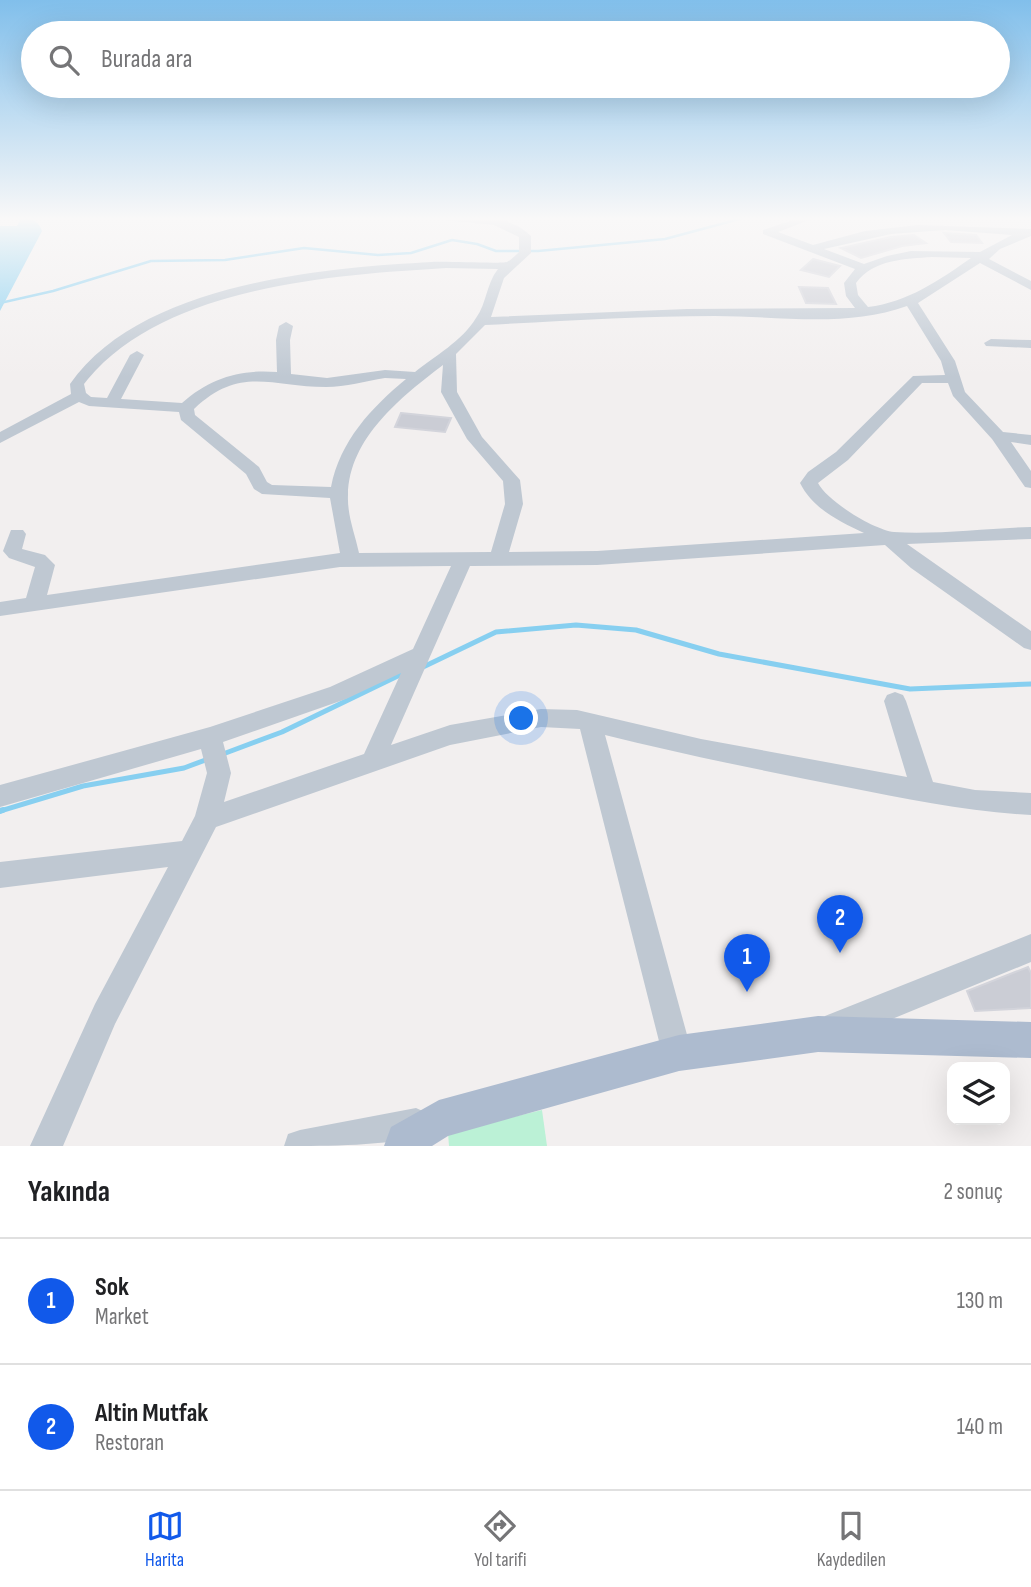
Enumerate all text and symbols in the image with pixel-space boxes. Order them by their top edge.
search box [21,21,1010,98]
icon: search [45,41,83,79]
text: Burada ara [101,44,193,75]
your location [504,701,538,735]
pin: 2 [817,895,863,953]
pin: 1 [724,934,770,992]
map controls [947,1062,1010,1125]
button: layers [947,1062,1010,1125]
text: Yakında [28,1174,110,1210]
text: 2 sonuç [943,1178,1003,1206]
text: Sok [95,1272,129,1303]
text: 1 [46,1287,56,1315]
text: 130 m [957,1287,1003,1315]
text: Market [95,1303,149,1331]
text: Altin Mutfak [95,1398,208,1429]
text: 2 [46,1413,56,1441]
text: 140 m [957,1413,1003,1441]
text: Restoran [95,1429,164,1457]
tab: Harita [145,1507,184,1572]
tab: Yol tarifi [474,1507,527,1572]
tab: Kaydedilen [817,1507,886,1572]

